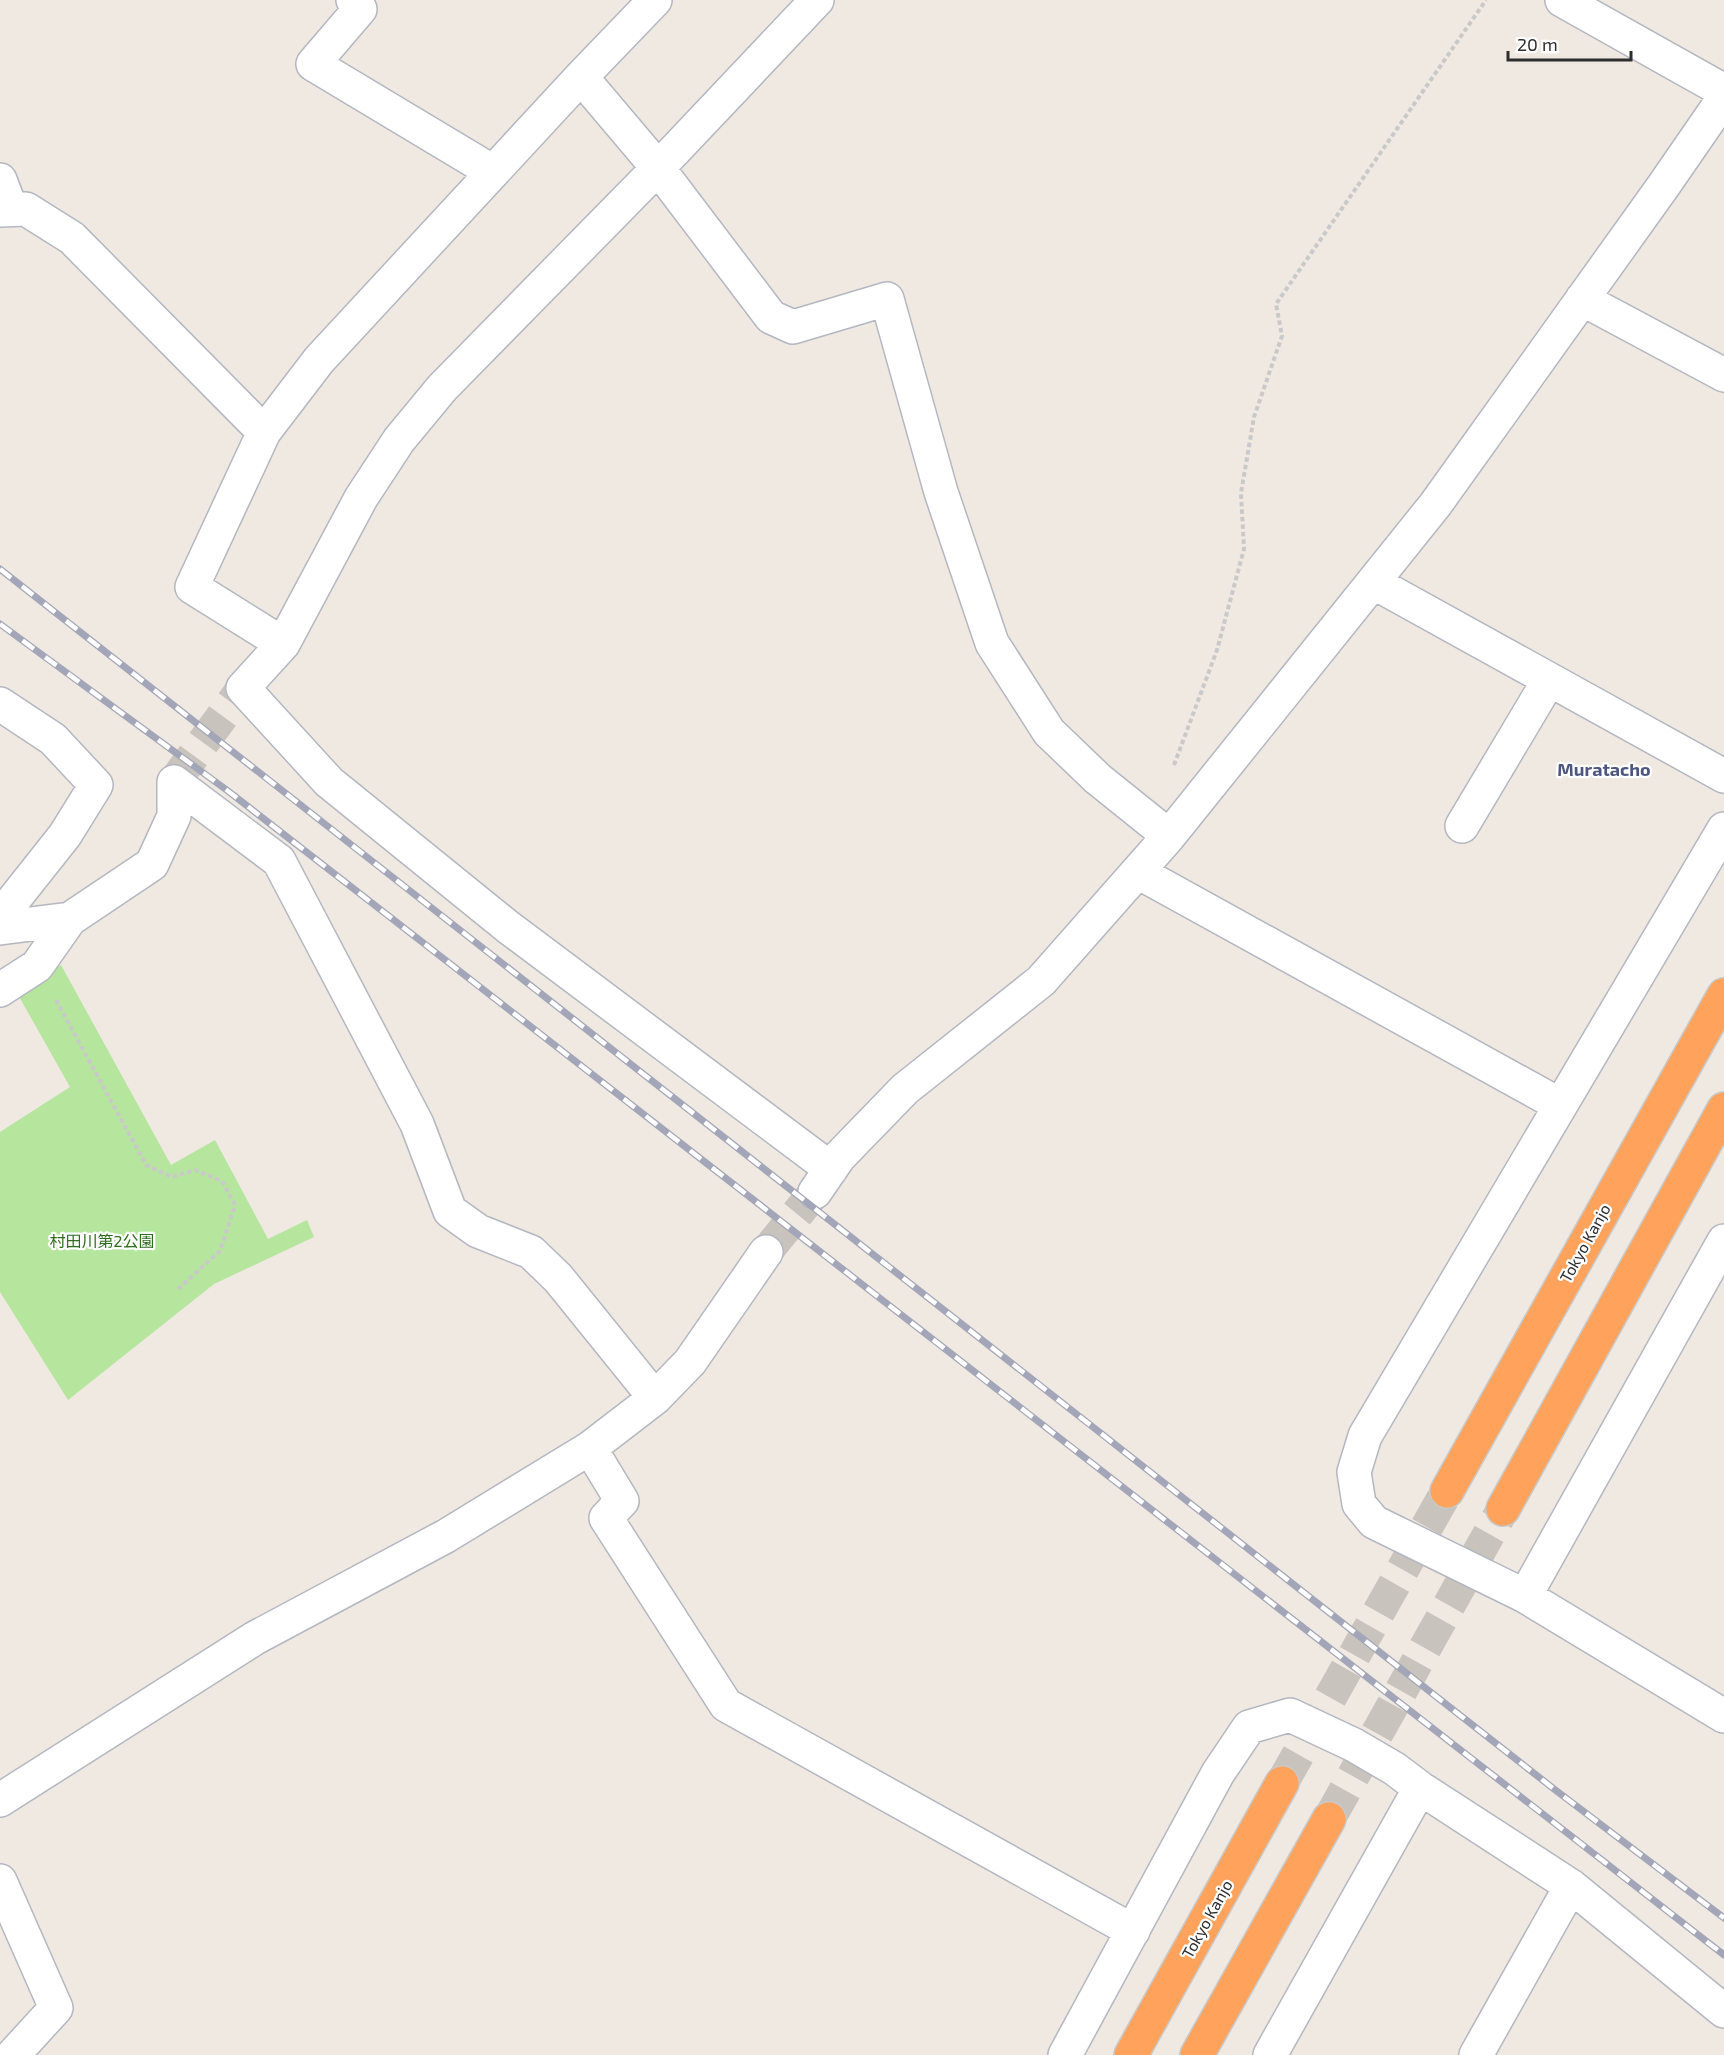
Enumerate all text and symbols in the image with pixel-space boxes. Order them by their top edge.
scale bar [1508,24,1631,62]
text: 20 m [1517,33,1558,55]
district label: Muratacho [1557,758,1651,780]
street label: Tokyo Kanjo [1555,1200,1615,1286]
park label: 村田川第2公園 [50,1231,155,1250]
street label: Tokyo Kanjo [1177,1876,1237,1962]

